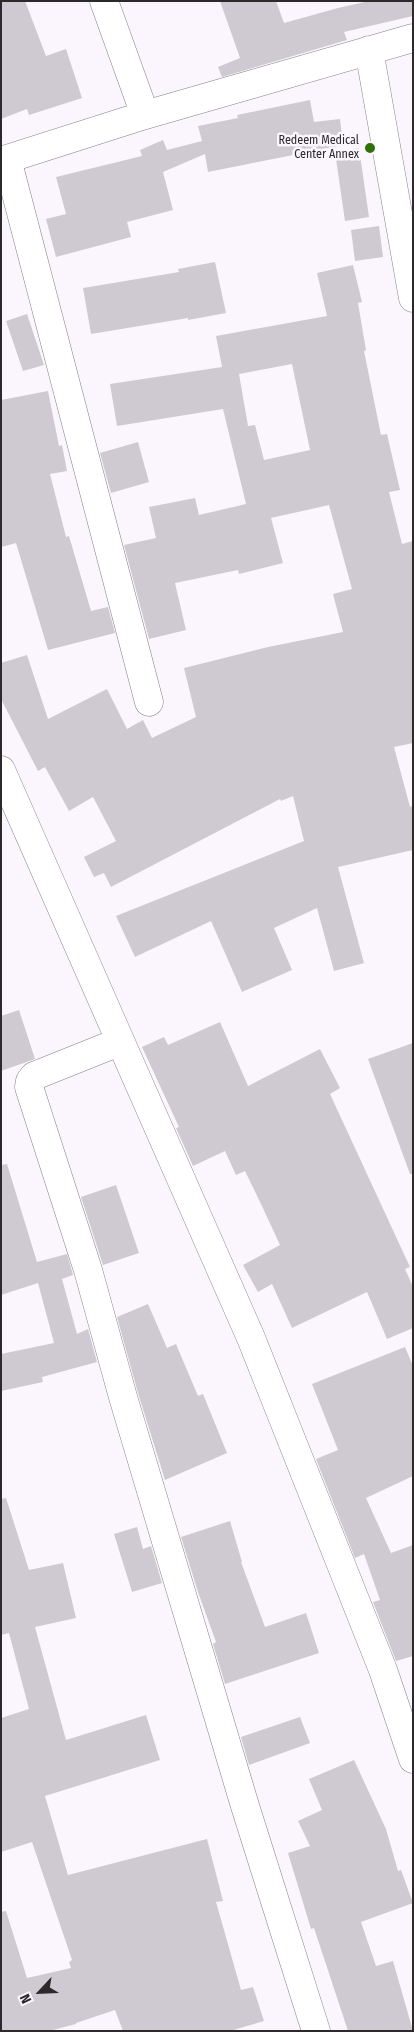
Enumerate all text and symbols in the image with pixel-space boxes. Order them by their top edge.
place label: Redeem Medical Center Annex [279,134,359,162]
marker: Redeem Medical Center Annex [363,141,377,155]
north arrow [15,1967,65,2017]
text: N [16,1991,35,2006]

